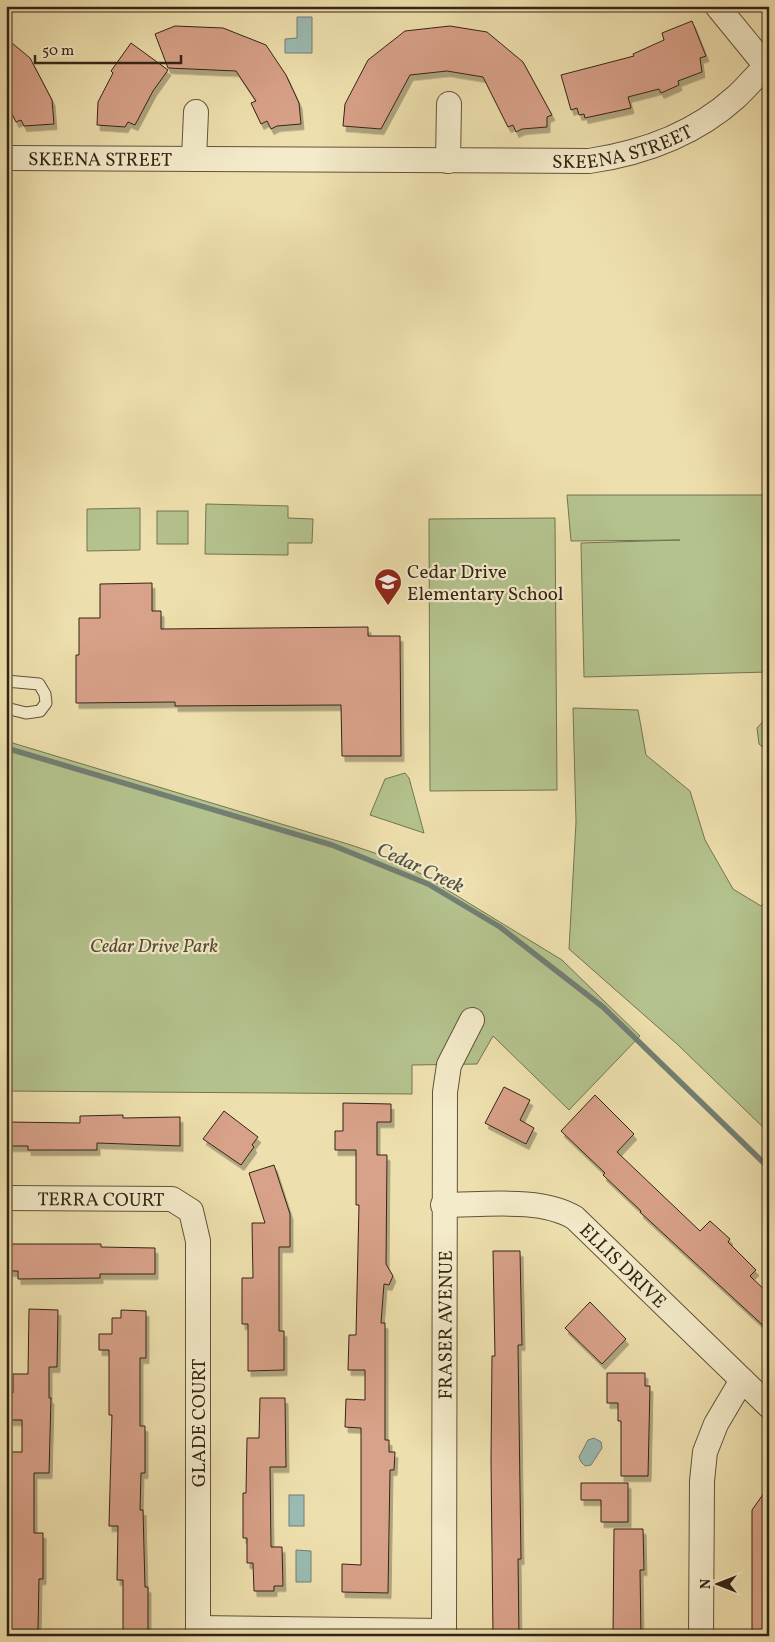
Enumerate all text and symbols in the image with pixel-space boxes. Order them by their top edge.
scale bar [35,32,181,64]
text: 50 m [42,41,74,62]
street label: SKEENA STREET [552,119,698,176]
street label: SKEENA STREET [28,147,172,174]
place label: Cedar Drive Elementary School [407,560,564,608]
school or university icon: Cedar Drive Elementary School [373,567,403,606]
water label: Cedar Creek [372,836,469,901]
park label: Cedar Drive Park [90,934,218,960]
street label: TERRA COURT [38,1187,164,1214]
street label: ELLIS DRIVE [573,1218,671,1315]
street label: FRASER AVENUE [433,1250,460,1400]
street label: GLADE COURT [187,1359,213,1487]
north arrow [692,1560,742,1610]
text: N [697,1579,716,1589]

